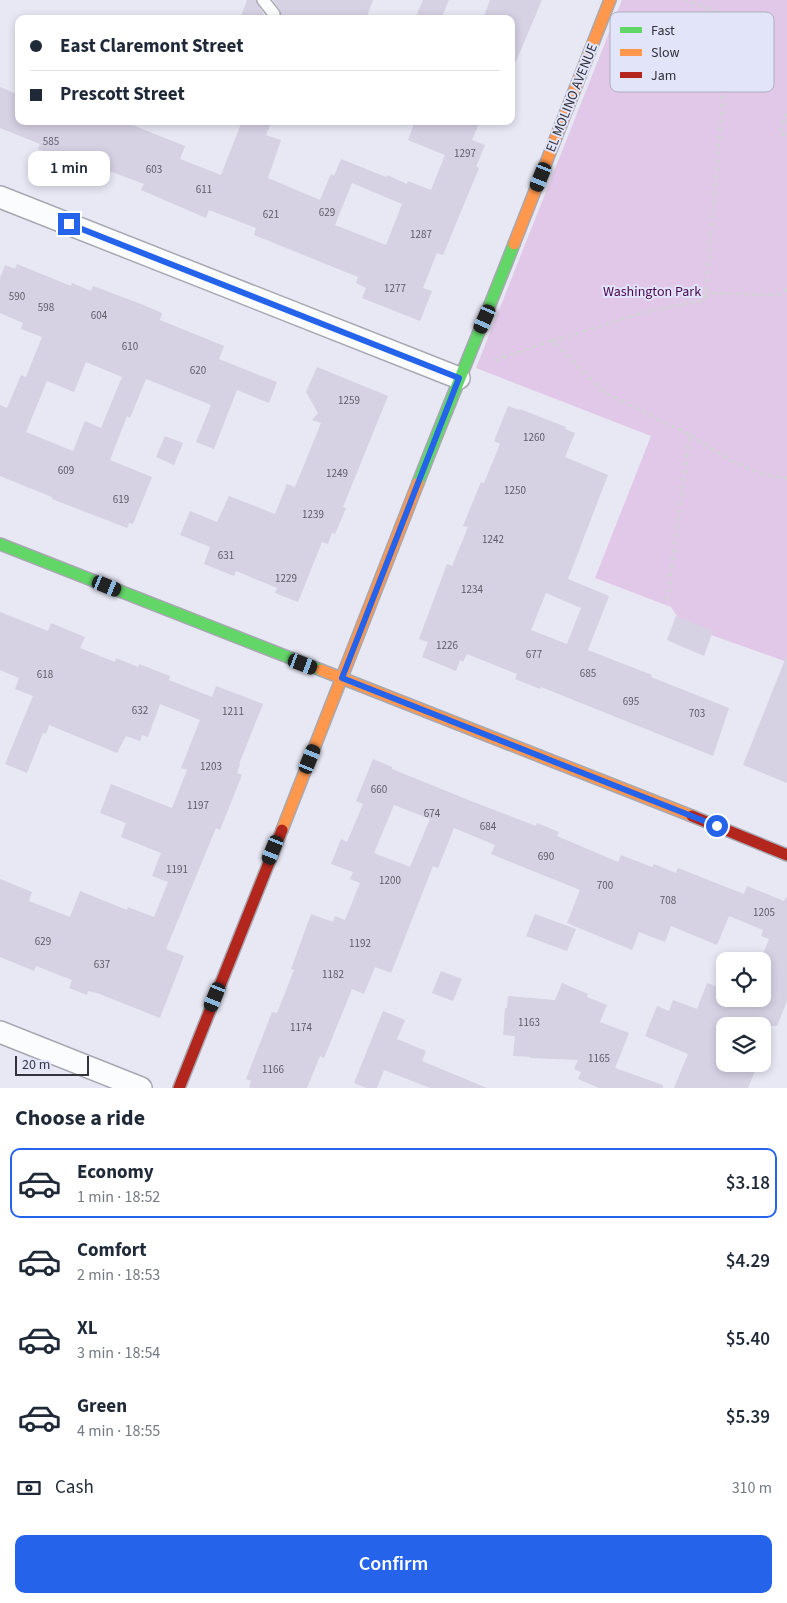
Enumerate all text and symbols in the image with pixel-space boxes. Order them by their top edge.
legend [610,12,774,92]
text: Fast [651,21,675,41]
text: East Claremont Street [60,33,243,60]
street label: EL MOLINO AVENUE [541,41,603,155]
text: Slow [651,43,680,63]
text: Jam [651,66,676,86]
text: Prescott Street [60,81,185,108]
house number: 585 [43,134,59,149]
house number: 1297 [454,146,476,161]
callout: 1 min [28,152,110,186]
text: 1 min [50,157,88,179]
car [528,160,553,194]
house number: 603 [146,162,162,177]
house number: 611 [196,182,212,197]
house number: 629 [319,205,335,220]
house number: 621 [263,207,279,222]
route end [58,213,80,235]
house number: 1287 [410,227,432,242]
house number: 1277 [384,281,406,296]
park label: Washington Park [603,282,701,302]
house number: 590 [9,289,25,304]
house number: 598 [38,300,55,315]
car [472,302,497,336]
house number: 604 [91,308,108,323]
house number: 610 [122,339,138,354]
house number: 620 [190,363,206,378]
house number: 1259 [338,393,360,408]
house number: 1260 [523,430,545,445]
house number: 609 [58,463,74,478]
house number: 1249 [326,466,348,481]
house number: 1250 [504,483,526,498]
house number: 619 [113,492,129,507]
house number: 1239 [302,507,324,522]
house number: 1242 [482,532,504,547]
house number: 631 [218,548,234,563]
house number: 1229 [275,571,297,586]
car [90,573,123,599]
house number: 1234 [461,582,483,597]
house number: 1226 [436,638,458,653]
house number: 677 [526,647,542,662]
car [286,652,319,676]
house number: 685 [580,666,596,681]
house number: 618 [37,667,54,682]
house number: 695 [623,694,639,709]
house number: 632 [132,703,148,718]
house number: 1211 [222,704,244,719]
house number: 703 [689,706,705,721]
car [297,742,322,776]
house number: 1203 [200,759,222,774]
house number: 660 [371,782,387,797]
house number: 1197 [187,798,209,813]
house number: 674 [424,806,441,821]
route start [706,815,728,837]
house number: 684 [480,819,497,834]
car [260,833,285,867]
house number: 690 [538,849,554,864]
house number: 1191 [166,862,188,877]
house number: 1200 [379,873,401,888]
house number: 700 [597,878,613,893]
house number: 708 [660,893,677,908]
house number: 1205 [753,905,775,920]
house number: 629 [35,934,51,949]
house number: 1192 [349,936,371,951]
map controls [716,952,771,1072]
button: locate [716,952,771,1007]
house number: 637 [94,957,110,972]
house number: 1182 [322,967,344,982]
car [202,980,227,1014]
house number: 1163 [518,1015,540,1030]
button: layers [716,1017,771,1072]
house number: 1174 [290,1020,312,1035]
house number: 1165 [588,1051,610,1066]
scale bar [15,1053,89,1076]
text: 20 m [22,1055,50,1075]
house number: 1166 [262,1062,284,1077]
text: Choose a ride [15,1102,145,1134]
text: Economy [77,1159,154,1186]
icon: car [17,1161,62,1206]
text: $3.18 [726,1170,770,1197]
text: 1 min · 18:52 [77,1186,160,1208]
text: Comfort [77,1237,147,1264]
icon: car [17,1239,62,1284]
text: $4.29 [726,1248,770,1275]
text: 2 min · 18:53 [77,1264,160,1286]
text: XL [77,1315,98,1342]
icon: car [17,1317,62,1362]
text: $5.40 [726,1326,770,1353]
text: 3 min · 18:54 [77,1342,160,1364]
text: Green [77,1393,127,1420]
icon: car [17,1395,62,1440]
text: $5.39 [726,1404,770,1431]
text: 4 min · 18:55 [77,1420,160,1442]
icon: cash [15,1474,43,1502]
text: Cash [55,1474,94,1501]
text: 310 m [732,1477,772,1499]
button: Confirm [15,1535,772,1593]

